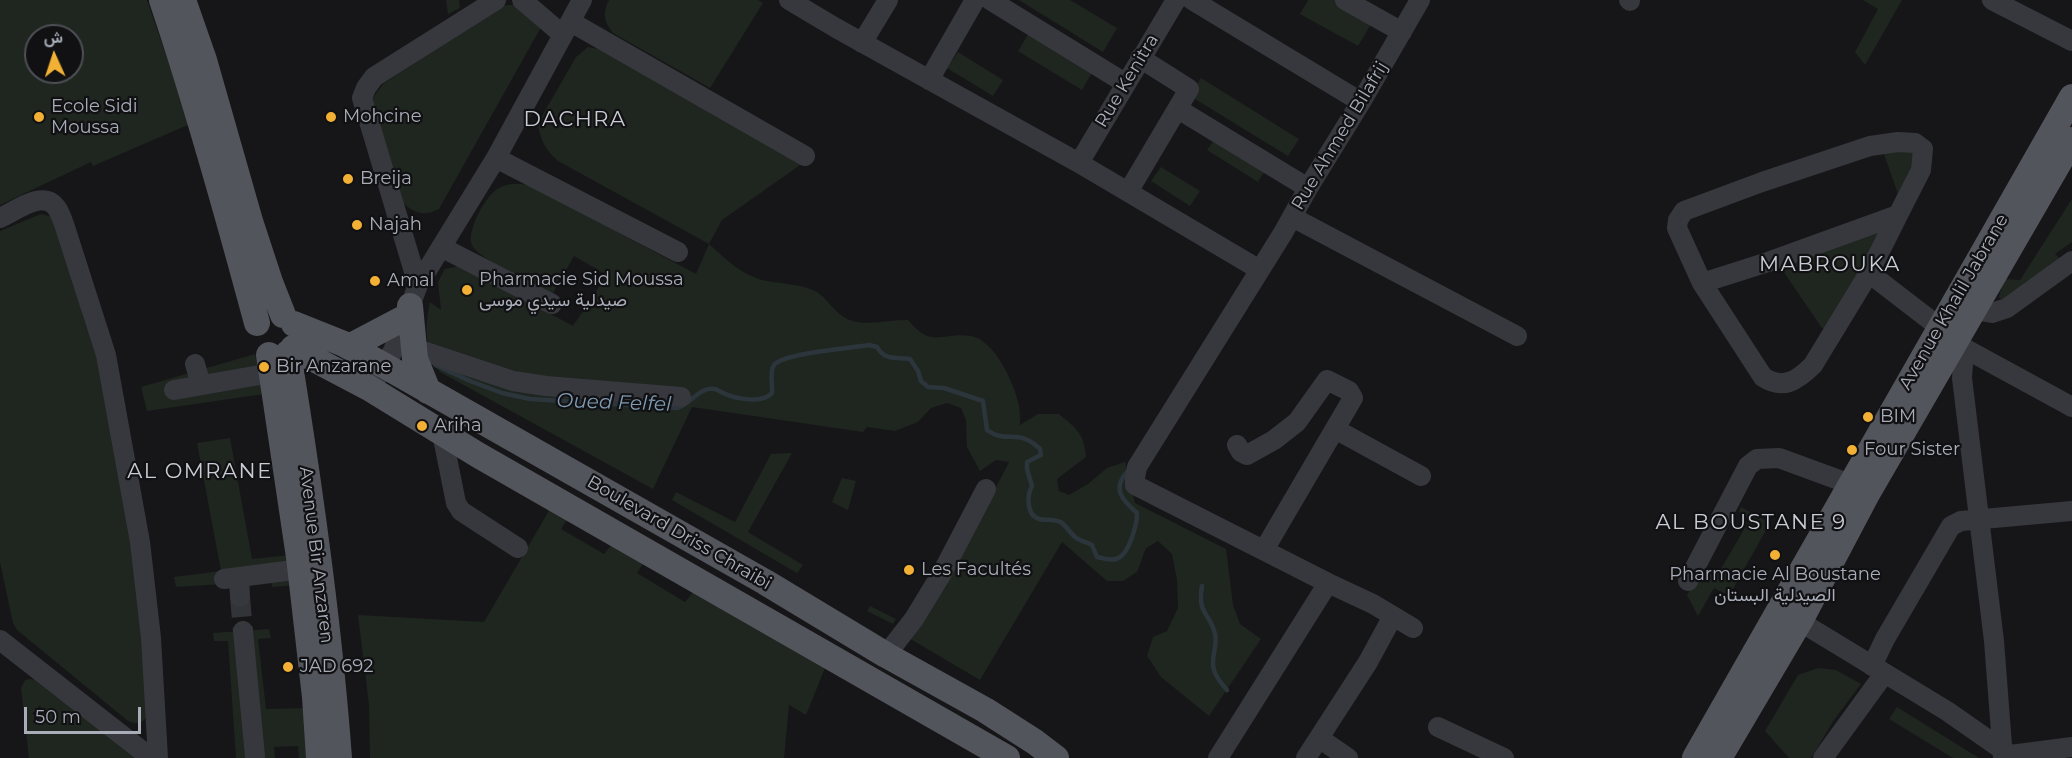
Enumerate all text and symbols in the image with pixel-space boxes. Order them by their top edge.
north arrow [24,24,84,84]
text: ش [43,28,63,48]
street label: Rue Kenitra [1091,30,1163,132]
street label: Rue Ahmed Bilafrij [1287,58,1393,214]
place label: Ecole Sidi Moussa [51,96,138,138]
place label: Mohcine [343,106,422,128]
district label: DACHRA [523,107,627,133]
marker: Ecole Sidi Moussa [32,110,46,124]
marker: Mohcine [324,110,338,124]
place label: Breija [360,168,412,190]
marker: Breija [341,172,355,186]
street label: Avenue Khalil Jabrane [1895,210,2013,394]
place label: Najah [369,214,422,236]
marker: Najah [350,218,364,232]
district label: MABROUKA [1759,252,1901,278]
place label: Pharmacie Sid Moussa صيدلية سيدي موسى [479,269,684,312]
place label: Amal [387,270,434,292]
marker: Amal [368,274,382,288]
marker: Pharmacie Sid Moussa صيدلية سيدي موسى [460,283,474,297]
place label: Bir Anzarane [276,356,391,378]
marker: Bir Anzarane [257,360,271,374]
water label: Oued Felfel [556,389,672,417]
place label: BIM [1880,406,1916,428]
marker: BIM [1861,410,1875,424]
place label: Ariha [434,415,482,437]
marker: Ariha [415,419,429,433]
place label: Four Sister [1864,439,1960,461]
marker: Four Sister [1845,443,1859,457]
district label: AL OMRANE [127,459,273,485]
street label: Avenue Bir Anzaren [294,465,338,645]
street label: Boulevard Driss Chraibi [583,471,775,595]
district label: AL BOUSTANE 9 [1655,510,1847,536]
marker: Pharmacie Al Boustane الصيدلية البستان [1768,548,1782,562]
place label: Les Facultés [921,559,1031,581]
marker: Les Facultés [902,563,916,577]
place label: Pharmacie Al Boustane الصيدلية البستان [1669,564,1881,606]
place label: JAD 692 [300,656,373,678]
marker: JAD 692 [281,660,295,674]
scale bar [27,695,144,733]
text: 50 m [35,706,81,728]

